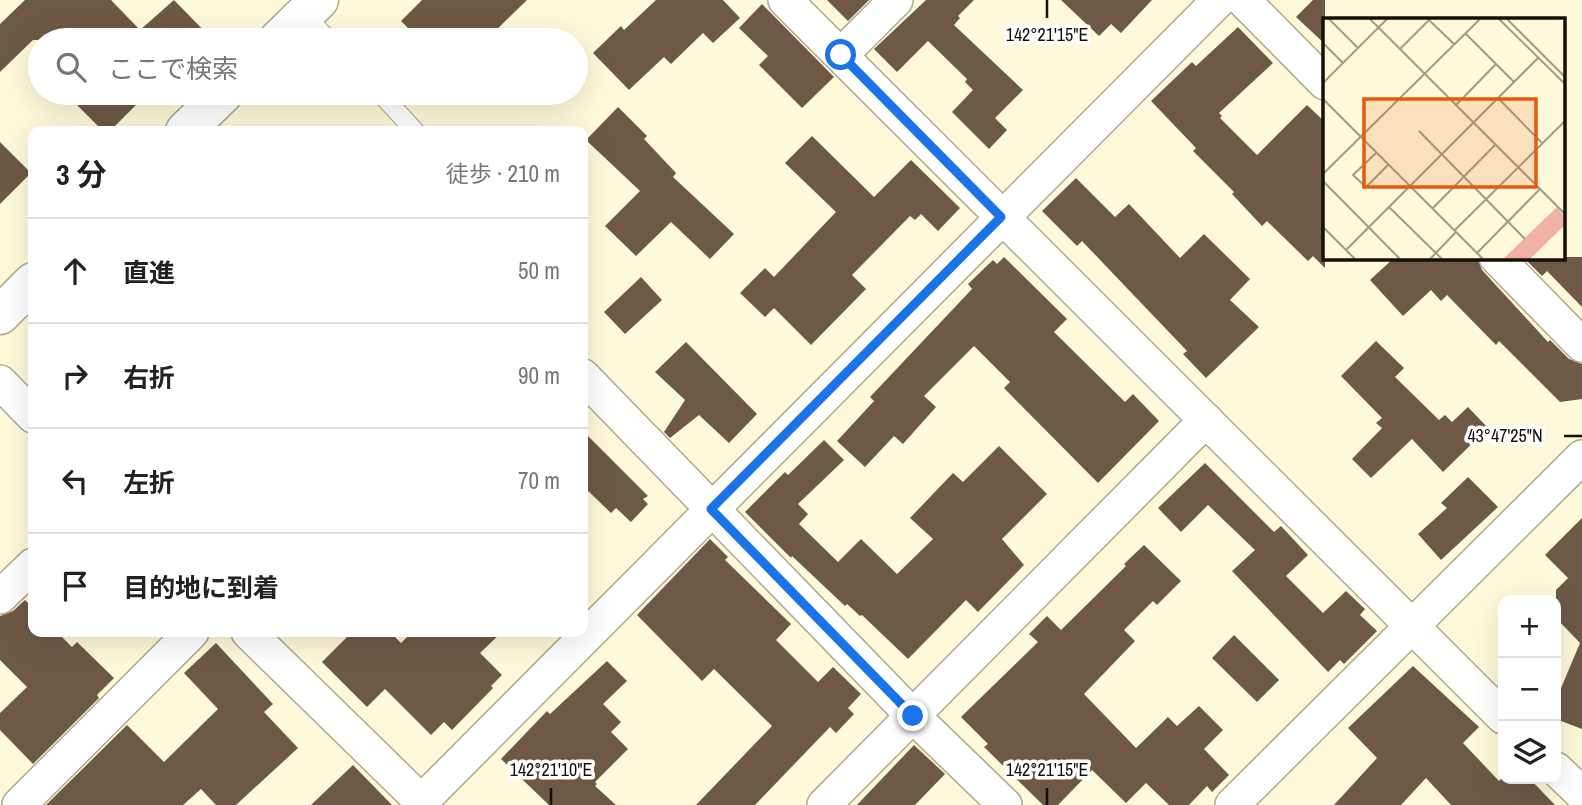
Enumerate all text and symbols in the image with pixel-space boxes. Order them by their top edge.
inset map [1323,18,1564,259]
text: 142°21'15"E [1006,22,1088,47]
search box [28,28,588,105]
route start [825,39,856,70]
icon: search [52,48,90,86]
text: ここで検索 [108,51,238,86]
text: 3 分 [56,154,107,194]
text: 徒歩 · 210 m [446,158,560,189]
icon: ahead [56,252,94,290]
text: 直進 [123,255,175,290]
text: 50 m [518,255,560,286]
icon: right [56,357,94,395]
text: 右折 [123,360,175,395]
text: 90 m [518,360,560,391]
text: 43°47'25"N [1467,423,1543,448]
icon: left [56,462,94,500]
text: 左折 [123,465,175,500]
text: 70 m [518,465,560,496]
icon: arrive [56,567,94,605]
text: 目的地に到着 [123,570,279,605]
map controls [1498,595,1561,784]
button: + [1498,595,1561,658]
button: − [1498,658,1561,721]
route end [897,700,928,731]
button: layers [1498,721,1561,784]
text: 142°21'10"E [510,757,592,782]
text: 142°21'15"E [1006,757,1088,782]

